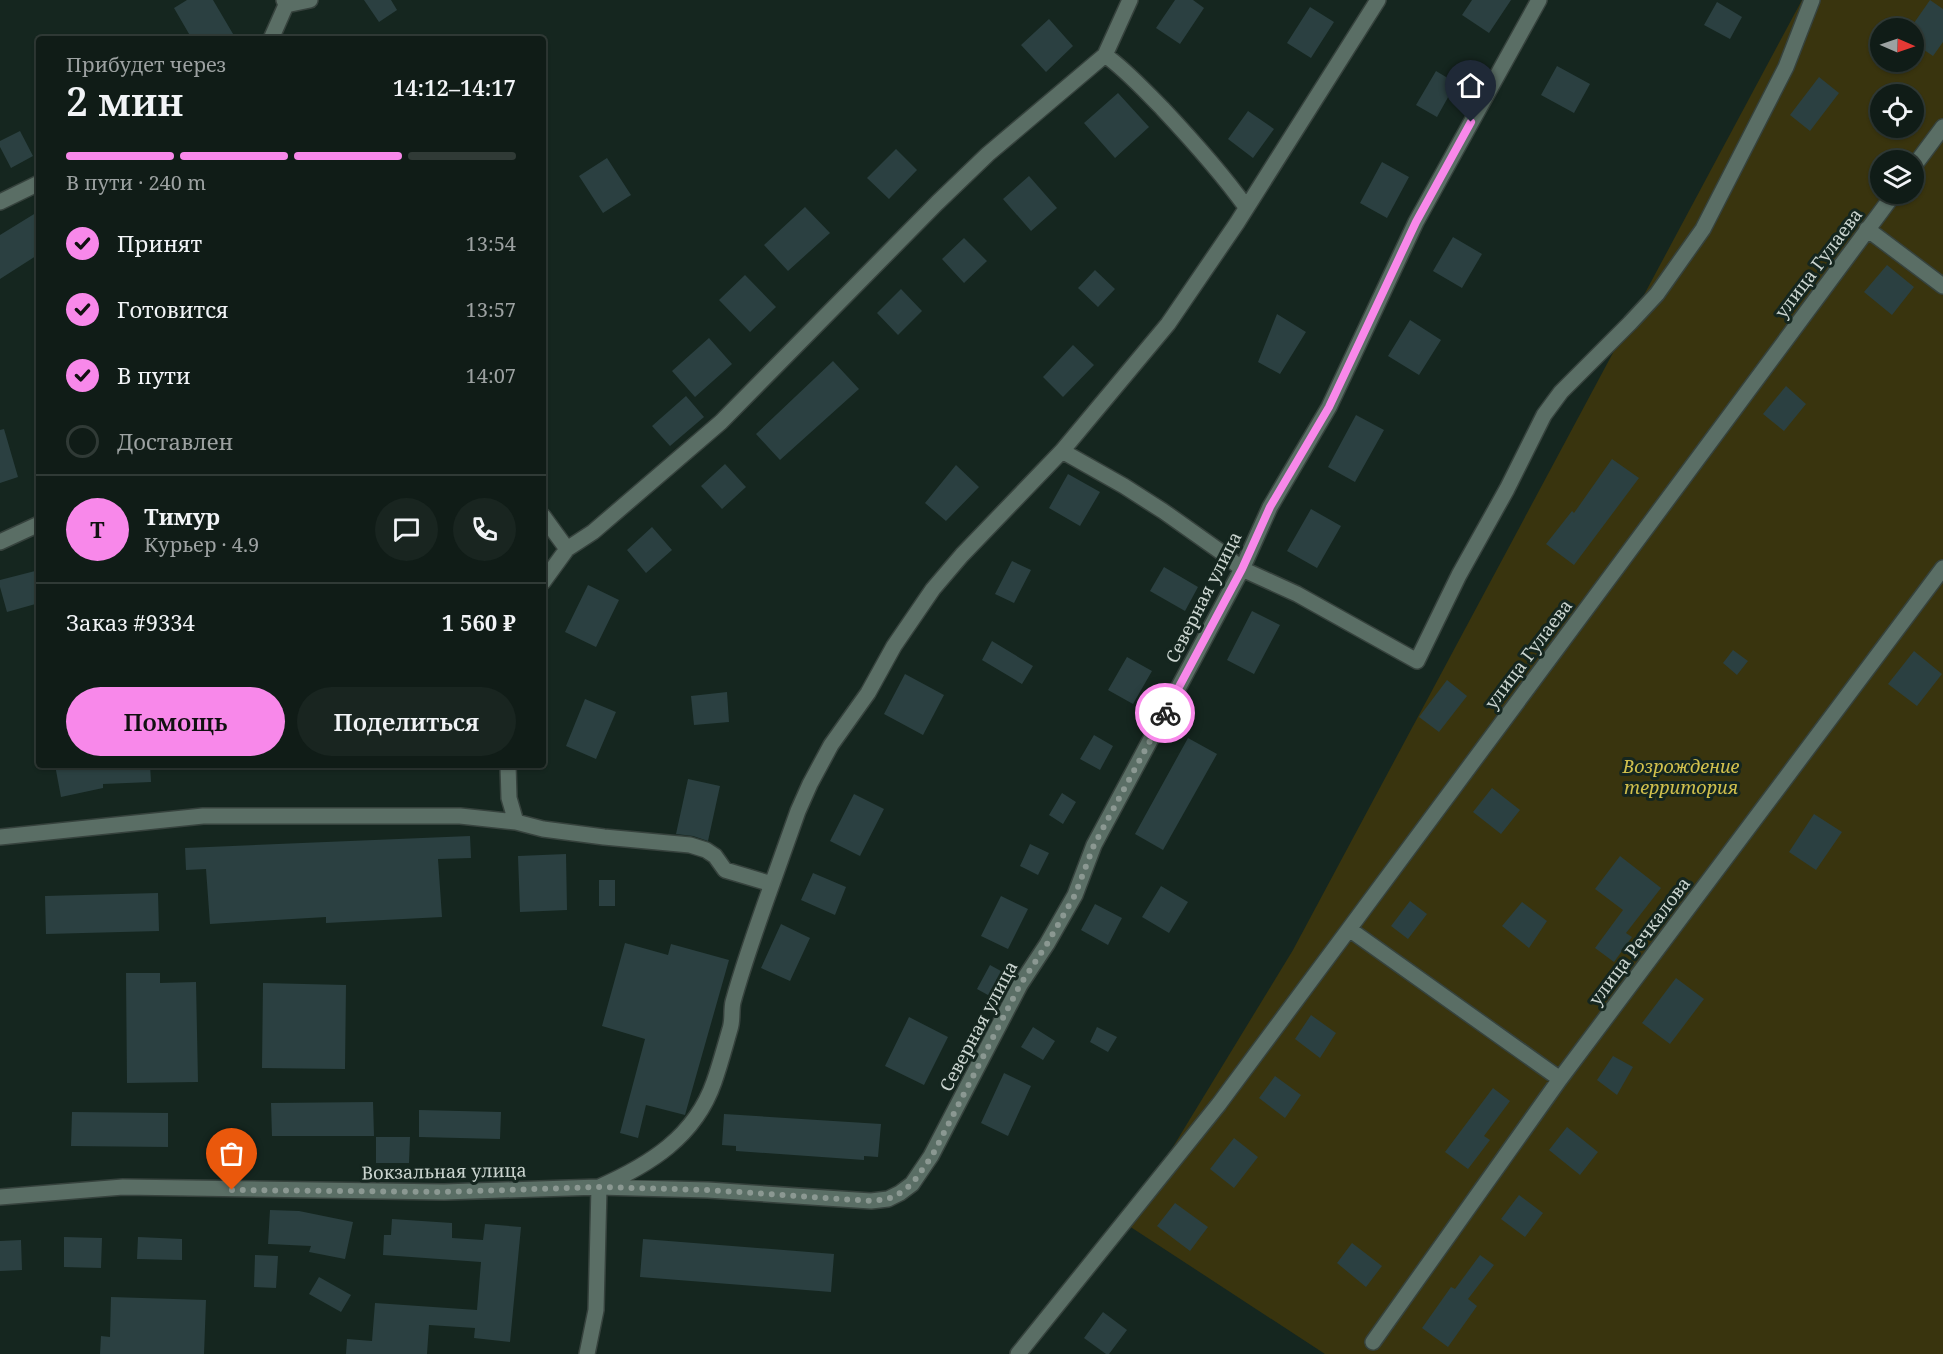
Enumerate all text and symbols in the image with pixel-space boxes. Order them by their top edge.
north arrow [1870,18,1924,72]
map controls [1870,18,1924,204]
text: Прибудет через [66,51,226,78]
pin [1445,60,1496,122]
icon: home [1454,69,1487,102]
text: 14:12–14:17 [393,72,516,102]
text: 2 мин [66,74,184,127]
button: locate [1870,84,1924,138]
button: layers [1870,150,1924,204]
text: В пути · 240 m [66,169,206,196]
street label: улица Гулаева [1769,203,1867,323]
icon: check [66,227,99,260]
text: Принят [117,228,202,258]
text: 13:54 [466,230,516,257]
icon: check [66,293,99,326]
text: Готовится [117,294,229,324]
text: 13:57 [466,296,516,323]
icon: check [66,359,99,392]
text: В пути [117,360,191,390]
text: 14:07 [466,362,516,389]
text: Доставлен [117,426,233,456]
button: chat [375,498,438,561]
button: phone [453,498,516,561]
text: Тимур [144,501,220,531]
text: Т [90,514,105,544]
street label: Северная улица [1159,527,1247,667]
text: Курьер · 4.9 [144,531,259,558]
street label: улица Гулаева [1479,594,1577,714]
text: Заказ #9334 [66,607,195,637]
text: 1 560 ₽ [442,607,516,637]
courier [1135,683,1195,743]
button: Помощь [66,687,285,756]
button: Поделиться [297,687,516,756]
icon: bike [1149,697,1182,730]
park label: Возрождение территория [1622,754,1740,799]
street label: улица Речкалова [1583,872,1695,1010]
street label: Северная улица [933,957,1023,1095]
pin [206,1128,257,1190]
icon: bag [215,1137,248,1170]
street label: Вокзальная улица [361,1158,527,1184]

